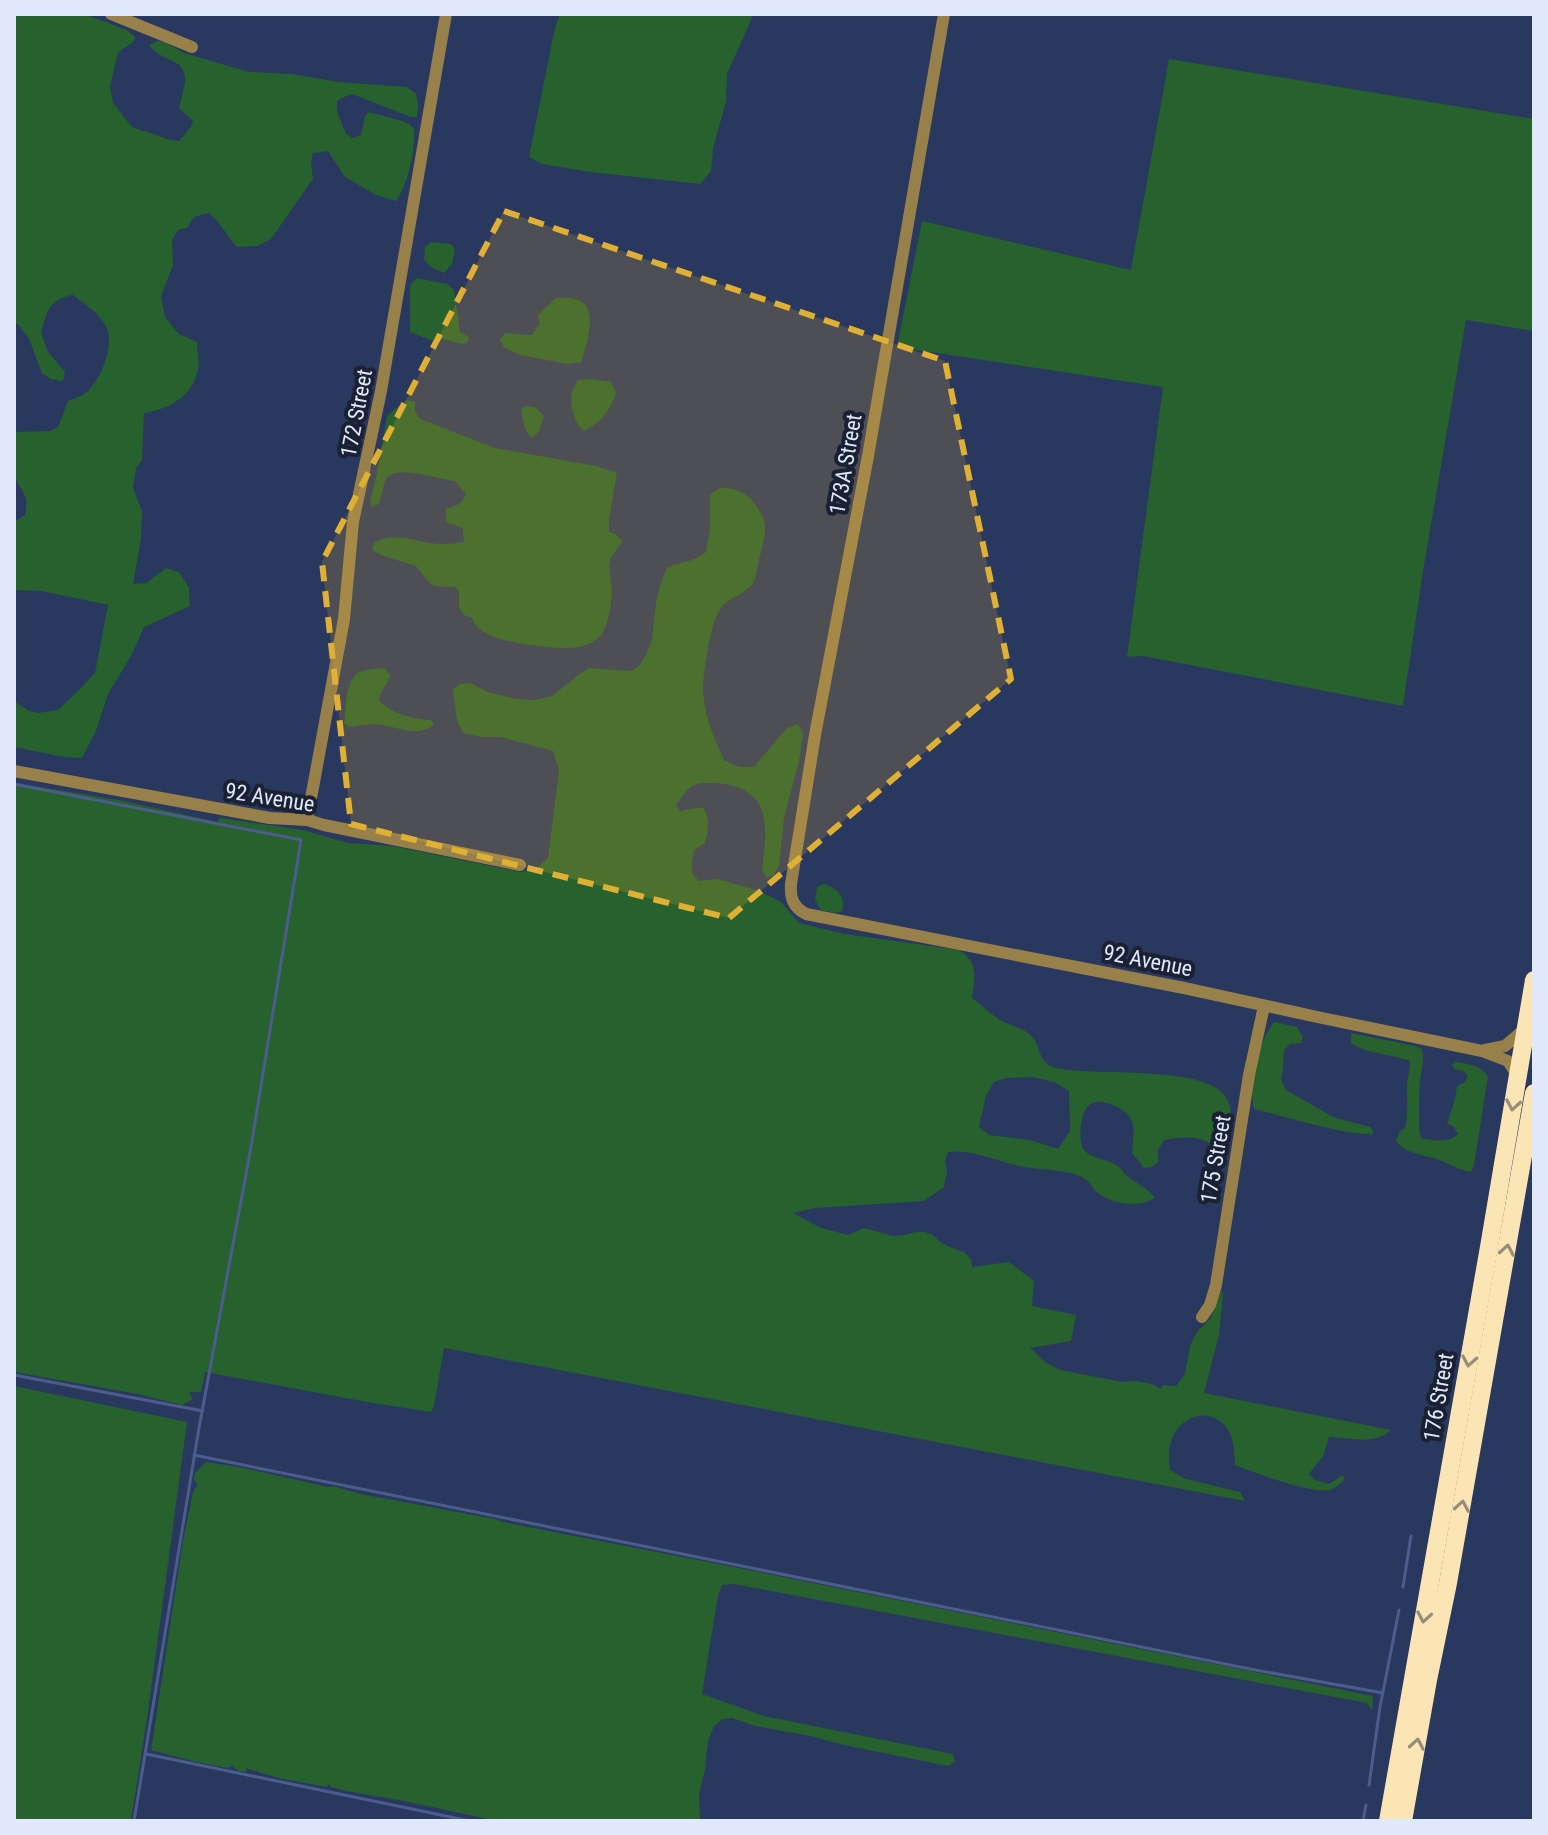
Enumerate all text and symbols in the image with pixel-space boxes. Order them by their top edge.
street label: 172 Street [336,367,377,459]
street label: 173A Street [824,412,867,516]
street label: 92 Avenue [223,778,316,817]
street label: 92 Avenue [1101,940,1195,981]
one-way arrow [1506,1098,1523,1112]
street label: 175 Street [1195,1113,1236,1205]
one-way arrow [1498,1244,1515,1257]
street label: 176 Street [1418,1351,1459,1443]
one-way arrow [1461,1355,1478,1368]
one-way arrow [1452,1500,1469,1513]
one-way arrow [1416,1611,1433,1624]
one-way arrow [1407,1737,1424,1751]

